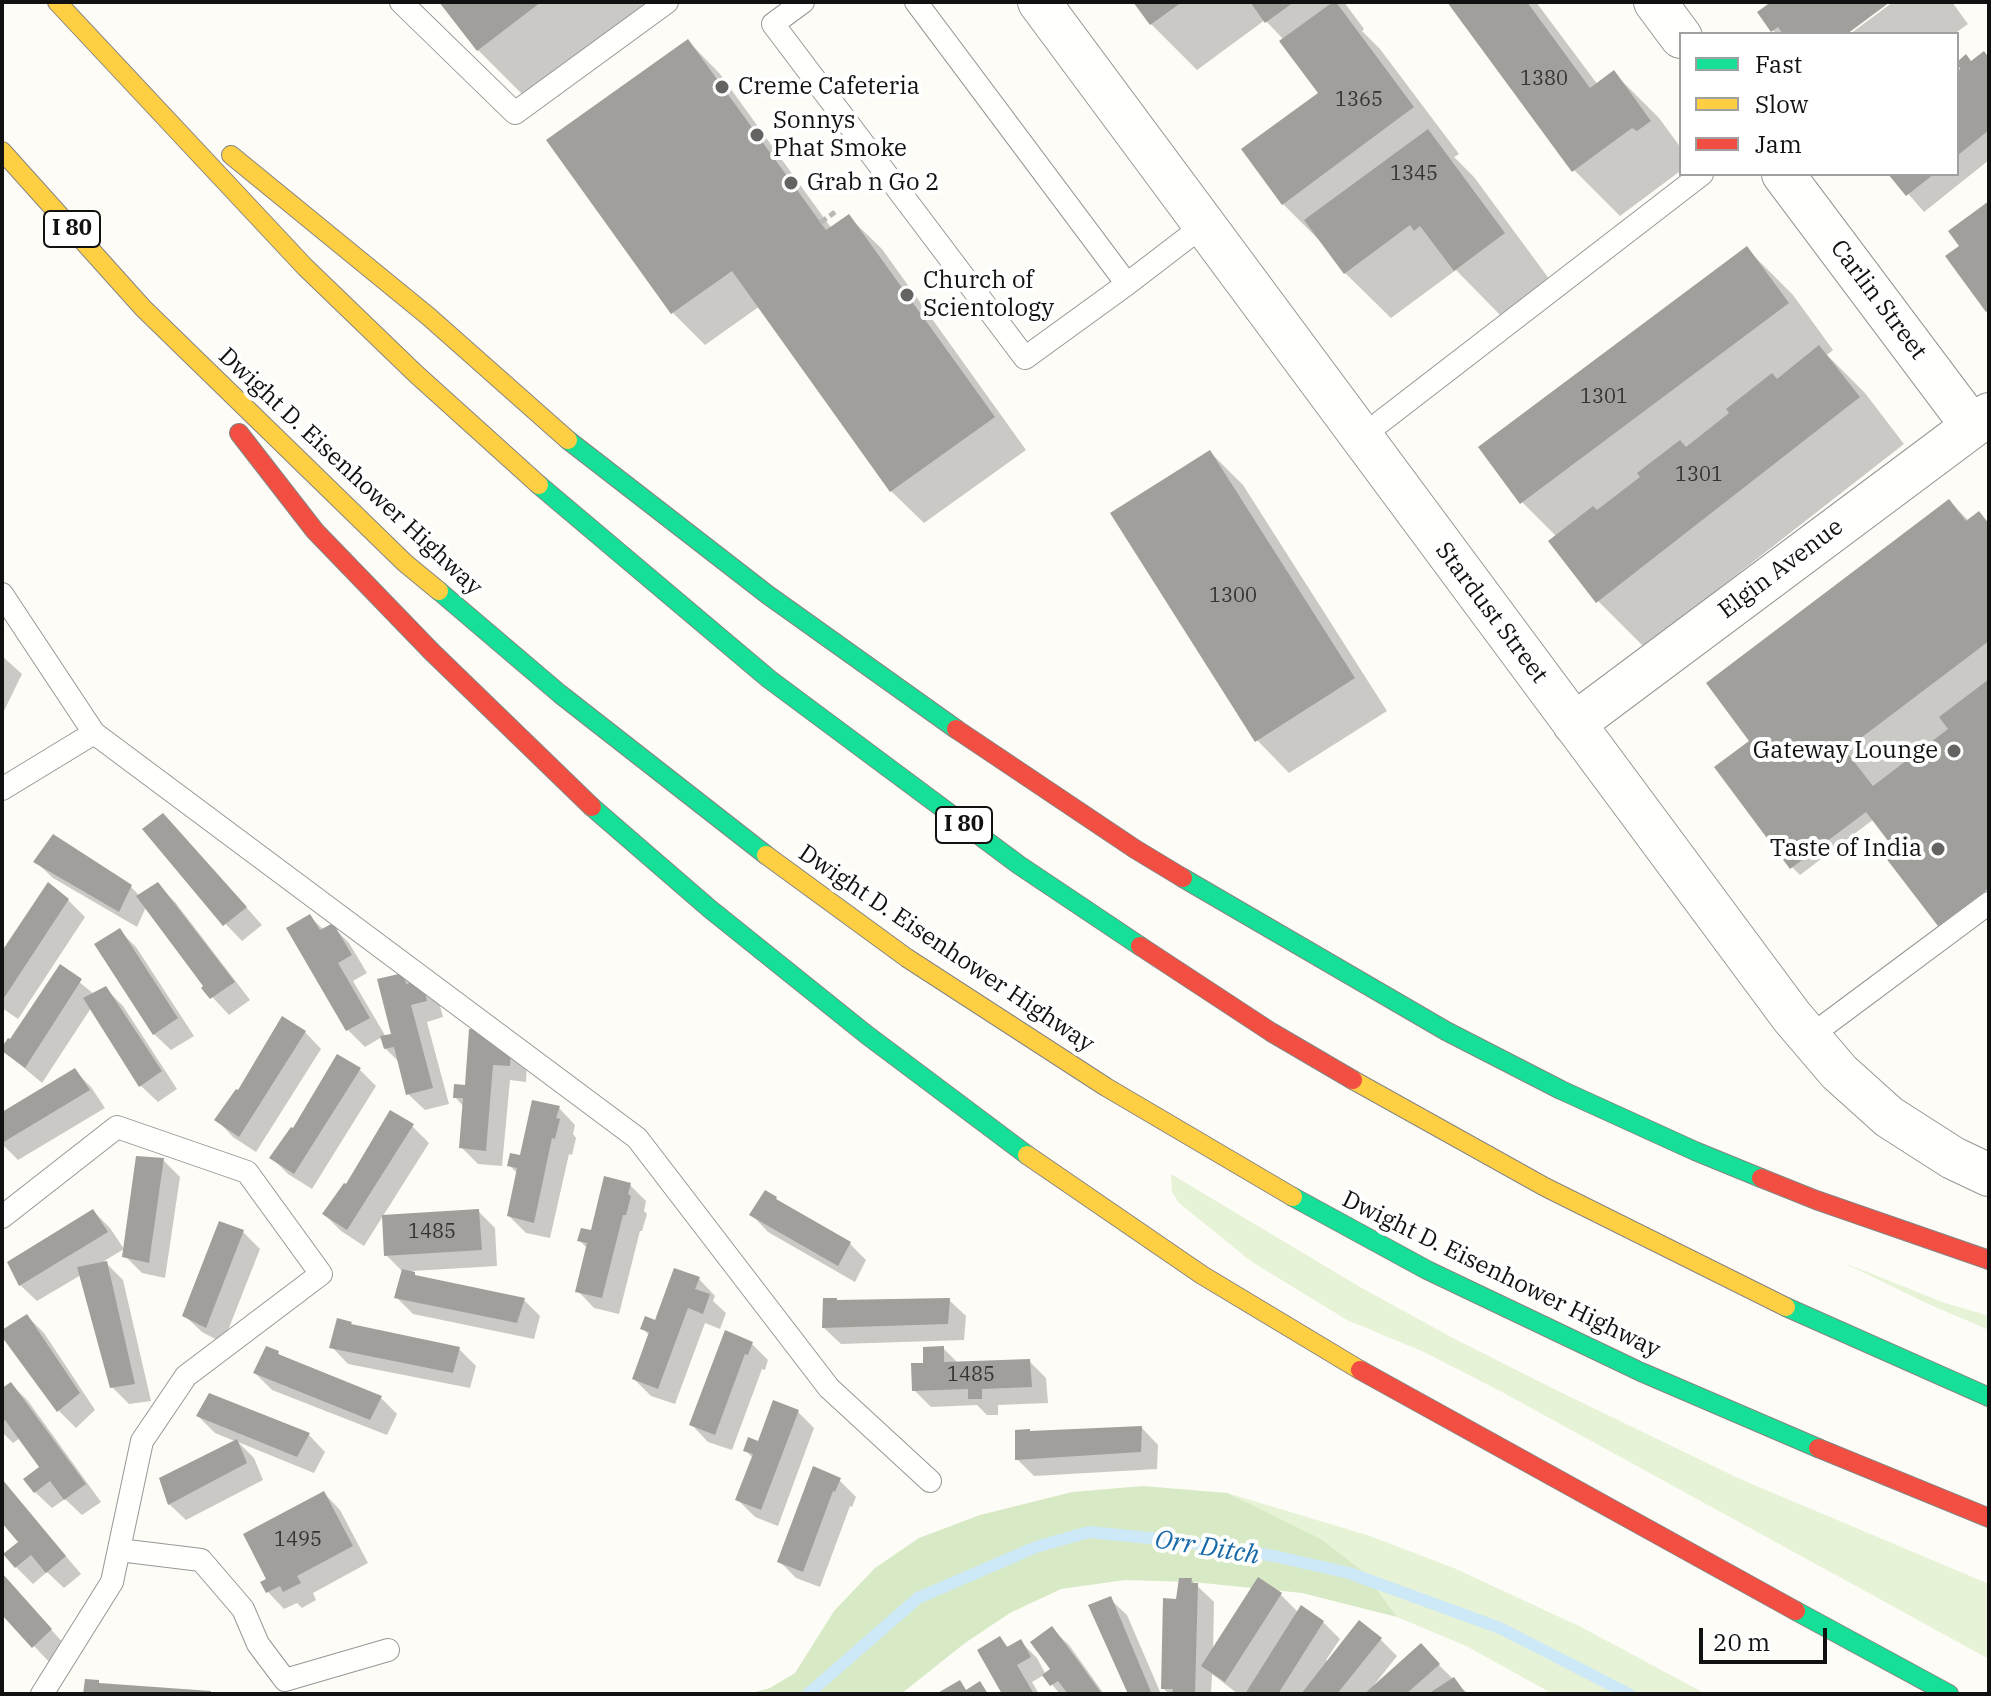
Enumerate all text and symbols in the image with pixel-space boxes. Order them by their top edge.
legend [1679,32,1959,176]
text: Fast [1755,48,1802,80]
house number: 1380 [1520,67,1568,91]
place label: Creme Cafeteria [738,73,920,101]
marker: Creme Cafeteria [713,78,731,96]
house number: 1365 [1335,88,1383,112]
text: Slow [1755,88,1808,120]
place label: Sonnys Phat Smoke [773,107,907,163]
marker: Sonnys Phat Smoke [748,126,766,144]
text: Jam [1755,128,1802,160]
house number: 1345 [1390,162,1438,186]
place label: Grab n Go 2 [807,169,939,197]
marker: Grab n Go 2 [782,174,800,192]
road number: I 80 [44,211,100,247]
street label: Carlin Street [1824,235,1932,365]
place label: Church of Scientology [923,267,1054,323]
marker: Church of Scientology [898,286,916,304]
street label: Dwight D. Eisenhower Highway [212,342,488,602]
house number: 1301 [1580,385,1628,409]
house number: 1301 [1675,463,1723,487]
street label: Elgin Avenue [1713,513,1849,625]
street label: Stardust Street [1429,537,1553,689]
house number: 1300 [1209,584,1257,608]
place label: Gateway Lounge [1753,737,1938,765]
marker: Gateway Lounge [1945,742,1963,760]
road number: I 80 [936,807,992,843]
place label: Taste of India [1770,835,1922,863]
street label: Dwight D. Eisenhower Highway [793,839,1099,1059]
marker: Taste of India [1929,840,1947,858]
street label: Dwight D. Eisenhower Highway [1337,1185,1665,1365]
house number: 1485 [408,1220,456,1244]
house number: 1485 [947,1363,995,1387]
water label: Orr Ditch [1153,1524,1261,1572]
house number: 1495 [274,1528,322,1552]
scale bar [1703,1612,1831,1662]
text: 20 m [1713,1626,1770,1658]

